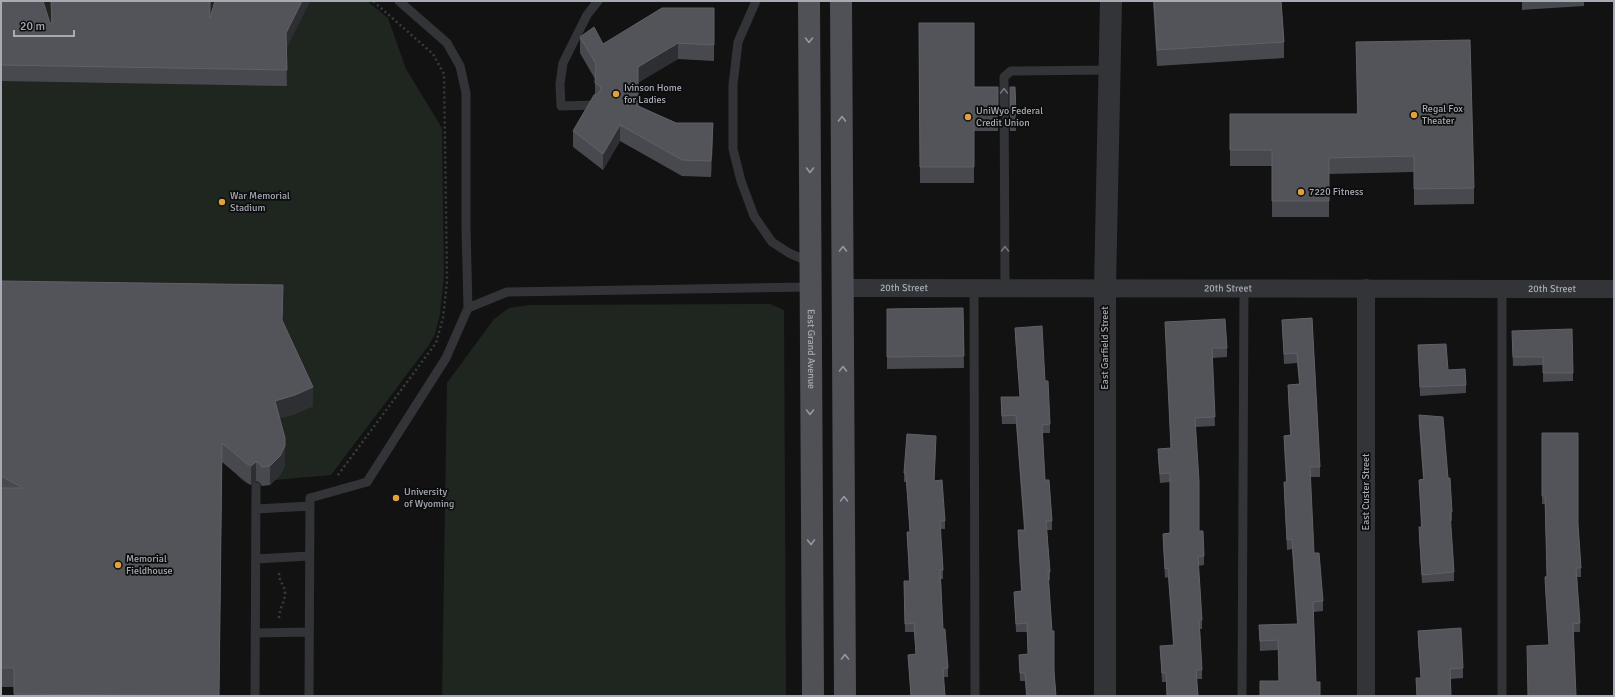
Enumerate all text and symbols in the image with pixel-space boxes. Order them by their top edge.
scale bar [14,12,74,38]
text: 20 m [20,19,45,34]
one-way arrow [805,37,813,43]
place label: Ivinson Home for Ladies [624,82,682,106]
one-way arrow [1000,88,1008,94]
marker: Ivinson Home for Ladies [611,89,621,99]
place label: Regal Fox Theater [1422,103,1463,127]
place label: UniWyo Federal Credit Union [976,105,1043,129]
marker: Regal Fox Theater [1409,110,1419,120]
marker: UniWyo Federal Credit Union [963,112,973,122]
one-way arrow [838,116,846,122]
one-way arrow [806,167,814,173]
place label: 7220 Fitness [1309,186,1364,198]
marker: 7220 Fitness [1296,187,1306,197]
place label: War Memorial Stadium [230,190,290,214]
marker: War Memorial Stadium [217,197,227,207]
one-way arrow [839,246,847,252]
one-way arrow [1001,246,1009,252]
street label: 20th Street [880,282,929,294]
street label: 20th Street [1204,282,1253,295]
street label: 20th Street [1528,283,1577,295]
street label: East Garfield Street [1099,306,1111,390]
street label: East Grand Avenue [805,309,817,389]
one-way arrow [839,366,847,372]
one-way arrow [806,409,814,415]
street label: East Custer Street [1360,453,1372,530]
place label: University of Wyoming [404,486,454,510]
marker: University of Wyoming [391,493,401,503]
one-way arrow [840,496,848,502]
one-way arrow [807,539,815,545]
place label: Memorial Fieldhouse [126,553,173,577]
marker: Memorial Fieldhouse [113,560,123,570]
one-way arrow [841,654,849,660]

